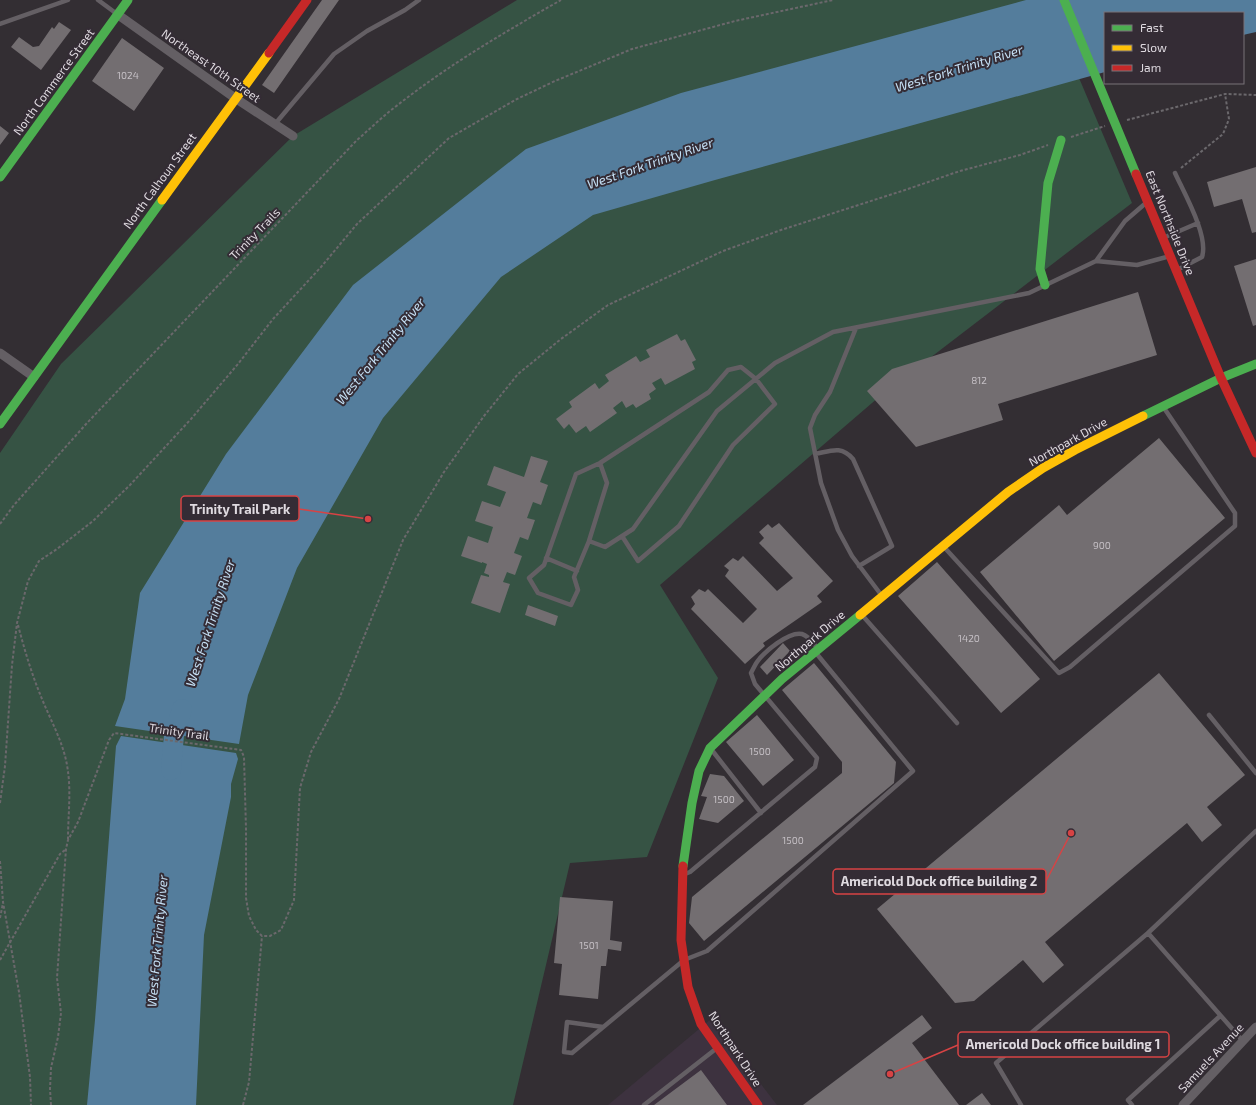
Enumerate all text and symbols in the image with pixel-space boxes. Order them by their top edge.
legend [1104,12,1244,84]
text: Fast [1140,20,1164,34]
street label: North Commerce Street [10,25,97,137]
street label: Northeast 10th Street [159,26,264,105]
text: Slow [1140,40,1167,54]
water label: West Fork Trinity River [893,41,1026,95]
text: Jam [1140,60,1161,74]
house number: 1024 [117,69,139,81]
street label: North Calhoun Street [120,129,199,231]
water label: West Fork Trinity River [585,134,716,192]
street label: East Northside Drive [1143,168,1198,277]
street label: Trinity Trails [226,205,282,262]
water label: West Fork Trinity River [332,294,428,408]
house number: 812 [971,374,987,386]
street label: Northpark Drive [1026,414,1109,468]
callout: Trinity Trail Park [181,496,299,521]
text: Trinity Trail Park [190,501,291,517]
house number: 900 [1093,539,1111,551]
water label: West Fork Trinity River [182,557,238,689]
street label: Northpark Drive [771,607,847,674]
house number: 1420 [958,632,980,644]
street label: Trinity Trail [148,720,210,742]
house number: 1500 [749,745,771,757]
house number: 1500 [713,793,735,805]
house number: 1500 [782,834,804,846]
callout: Americold Dock office building 2 [833,869,1046,894]
water label: West Fork Trinity River [143,873,171,1008]
text: Americold Dock office building 2 [841,873,1037,889]
house number: 1501 [579,939,599,951]
street label: Northpark Drive [706,1008,765,1089]
street label: Samuels Avenue [1175,1020,1246,1095]
callout: Americold Dock office building 1 [958,1032,1169,1057]
text: Americold Dock office building 1 [966,1036,1160,1052]

